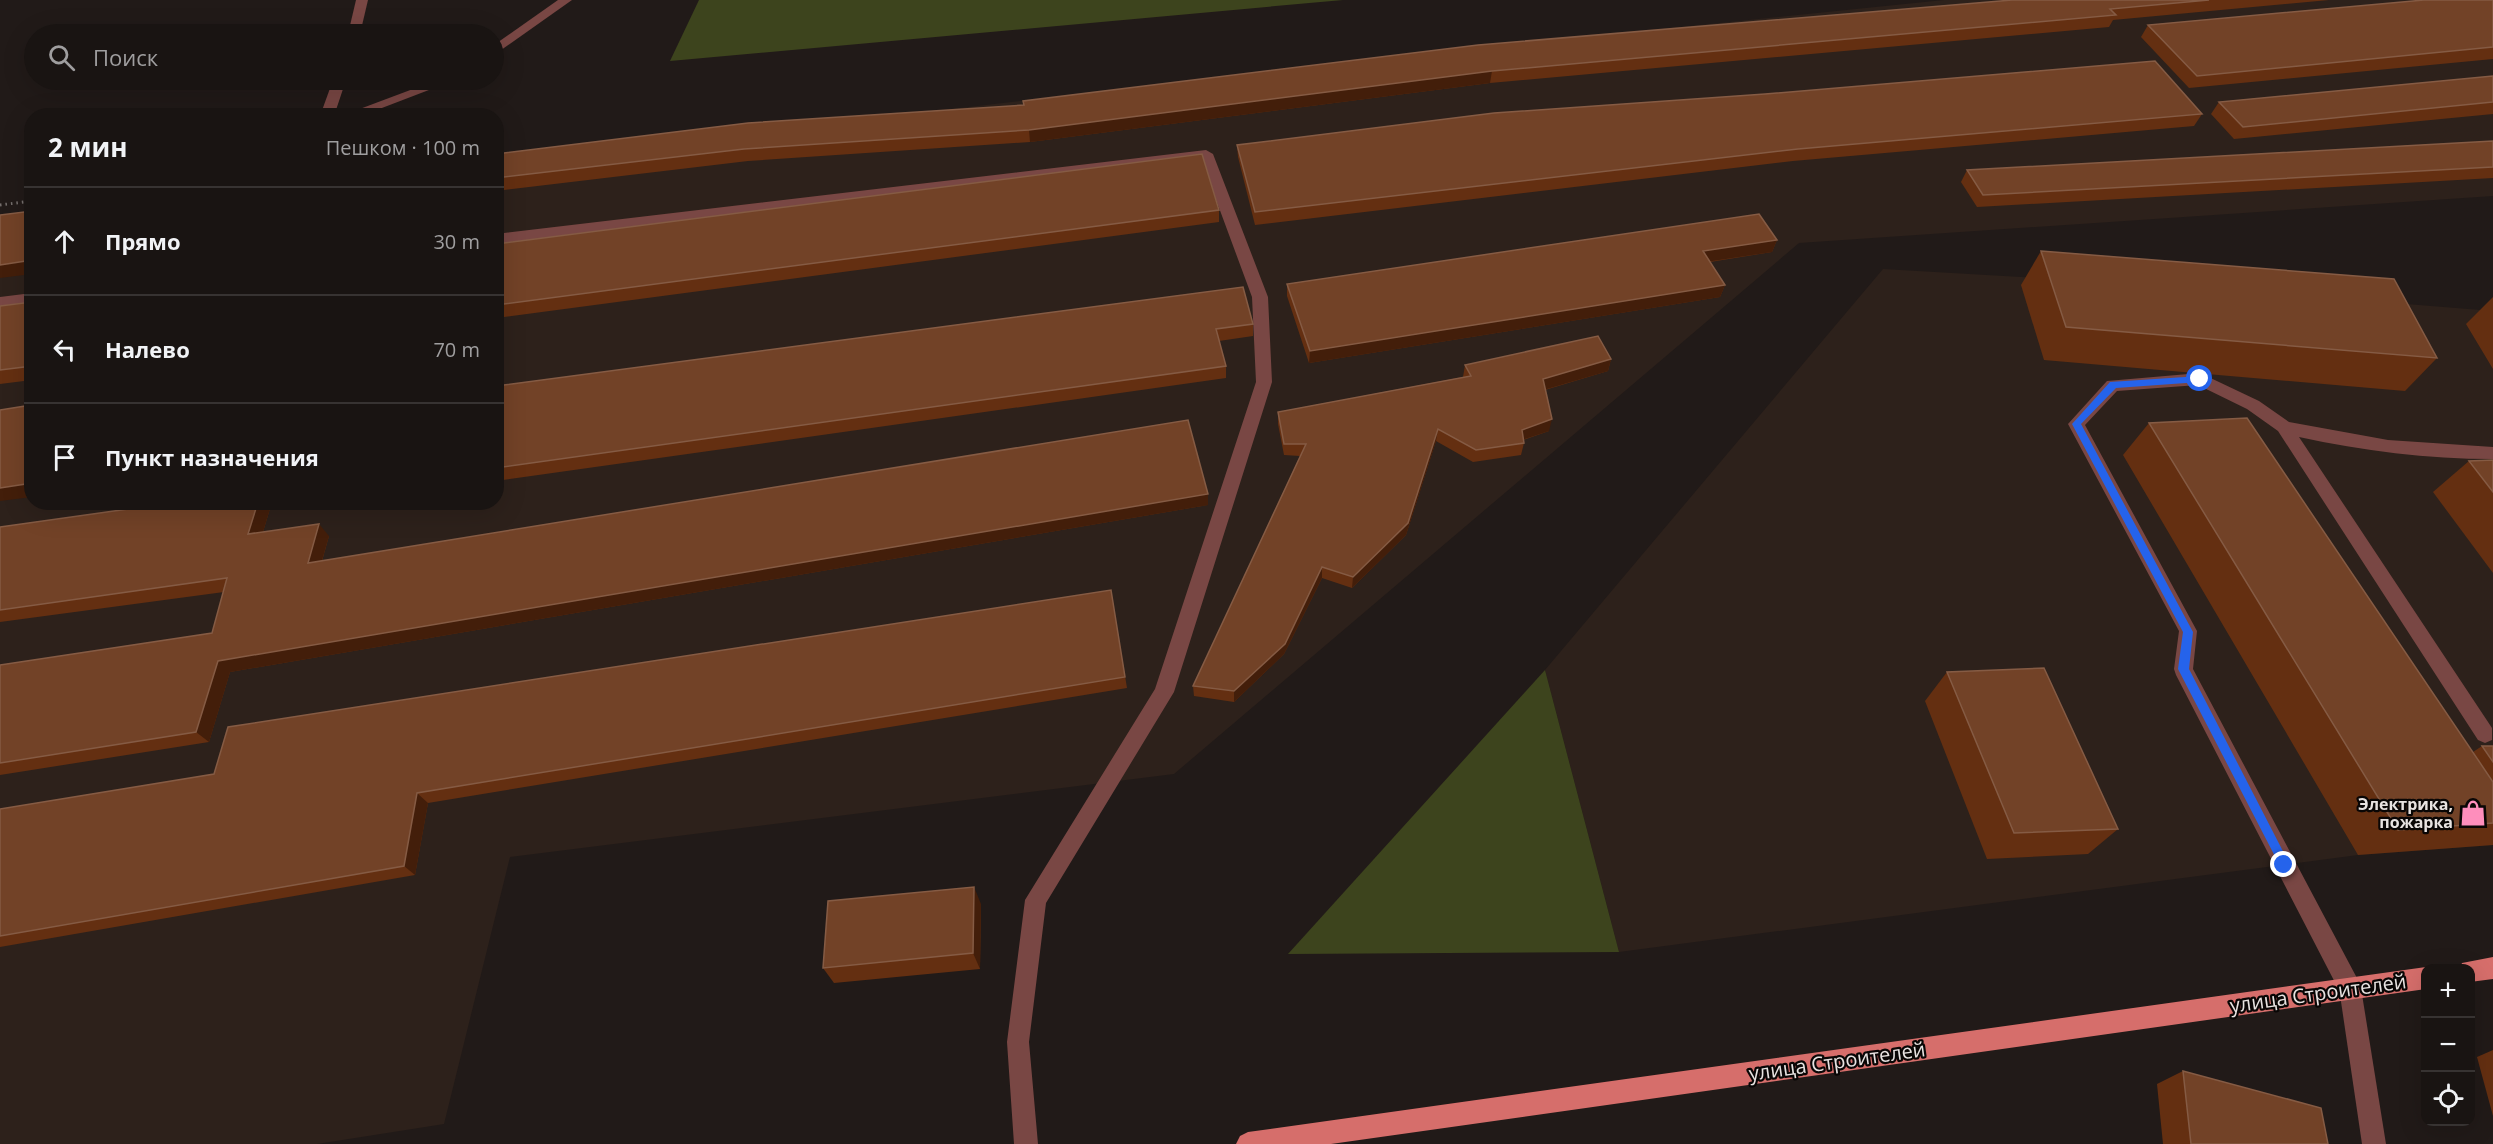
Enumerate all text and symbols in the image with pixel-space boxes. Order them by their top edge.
search box [24,24,504,90]
icon: search [45,41,78,74]
text: Поиск [93,42,158,72]
text: 2 мин [48,129,128,165]
text: Пешком · 100 m [326,134,480,161]
icon: ahead [48,225,81,258]
text: Прямо [105,226,181,256]
text: 30 m [433,228,480,255]
icon: left [48,333,81,366]
text: Налево [105,334,190,364]
text: 70 m [433,336,480,363]
route start [2186,365,2212,391]
icon: arrive [48,441,81,474]
text: Пункт назначения [105,442,319,472]
place label: Электрика, пожарка [2358,793,2453,833]
shop icon: Электрика, пожарка [2458,798,2488,828]
route end [2270,851,2296,877]
map controls [2421,964,2475,1126]
button: + [2421,964,2475,1018]
street label: улица Строителей [2228,967,2408,1019]
button: − [2421,1018,2475,1072]
street label: улица Строителей [1747,1035,1927,1087]
button: locate [2421,1072,2475,1126]

